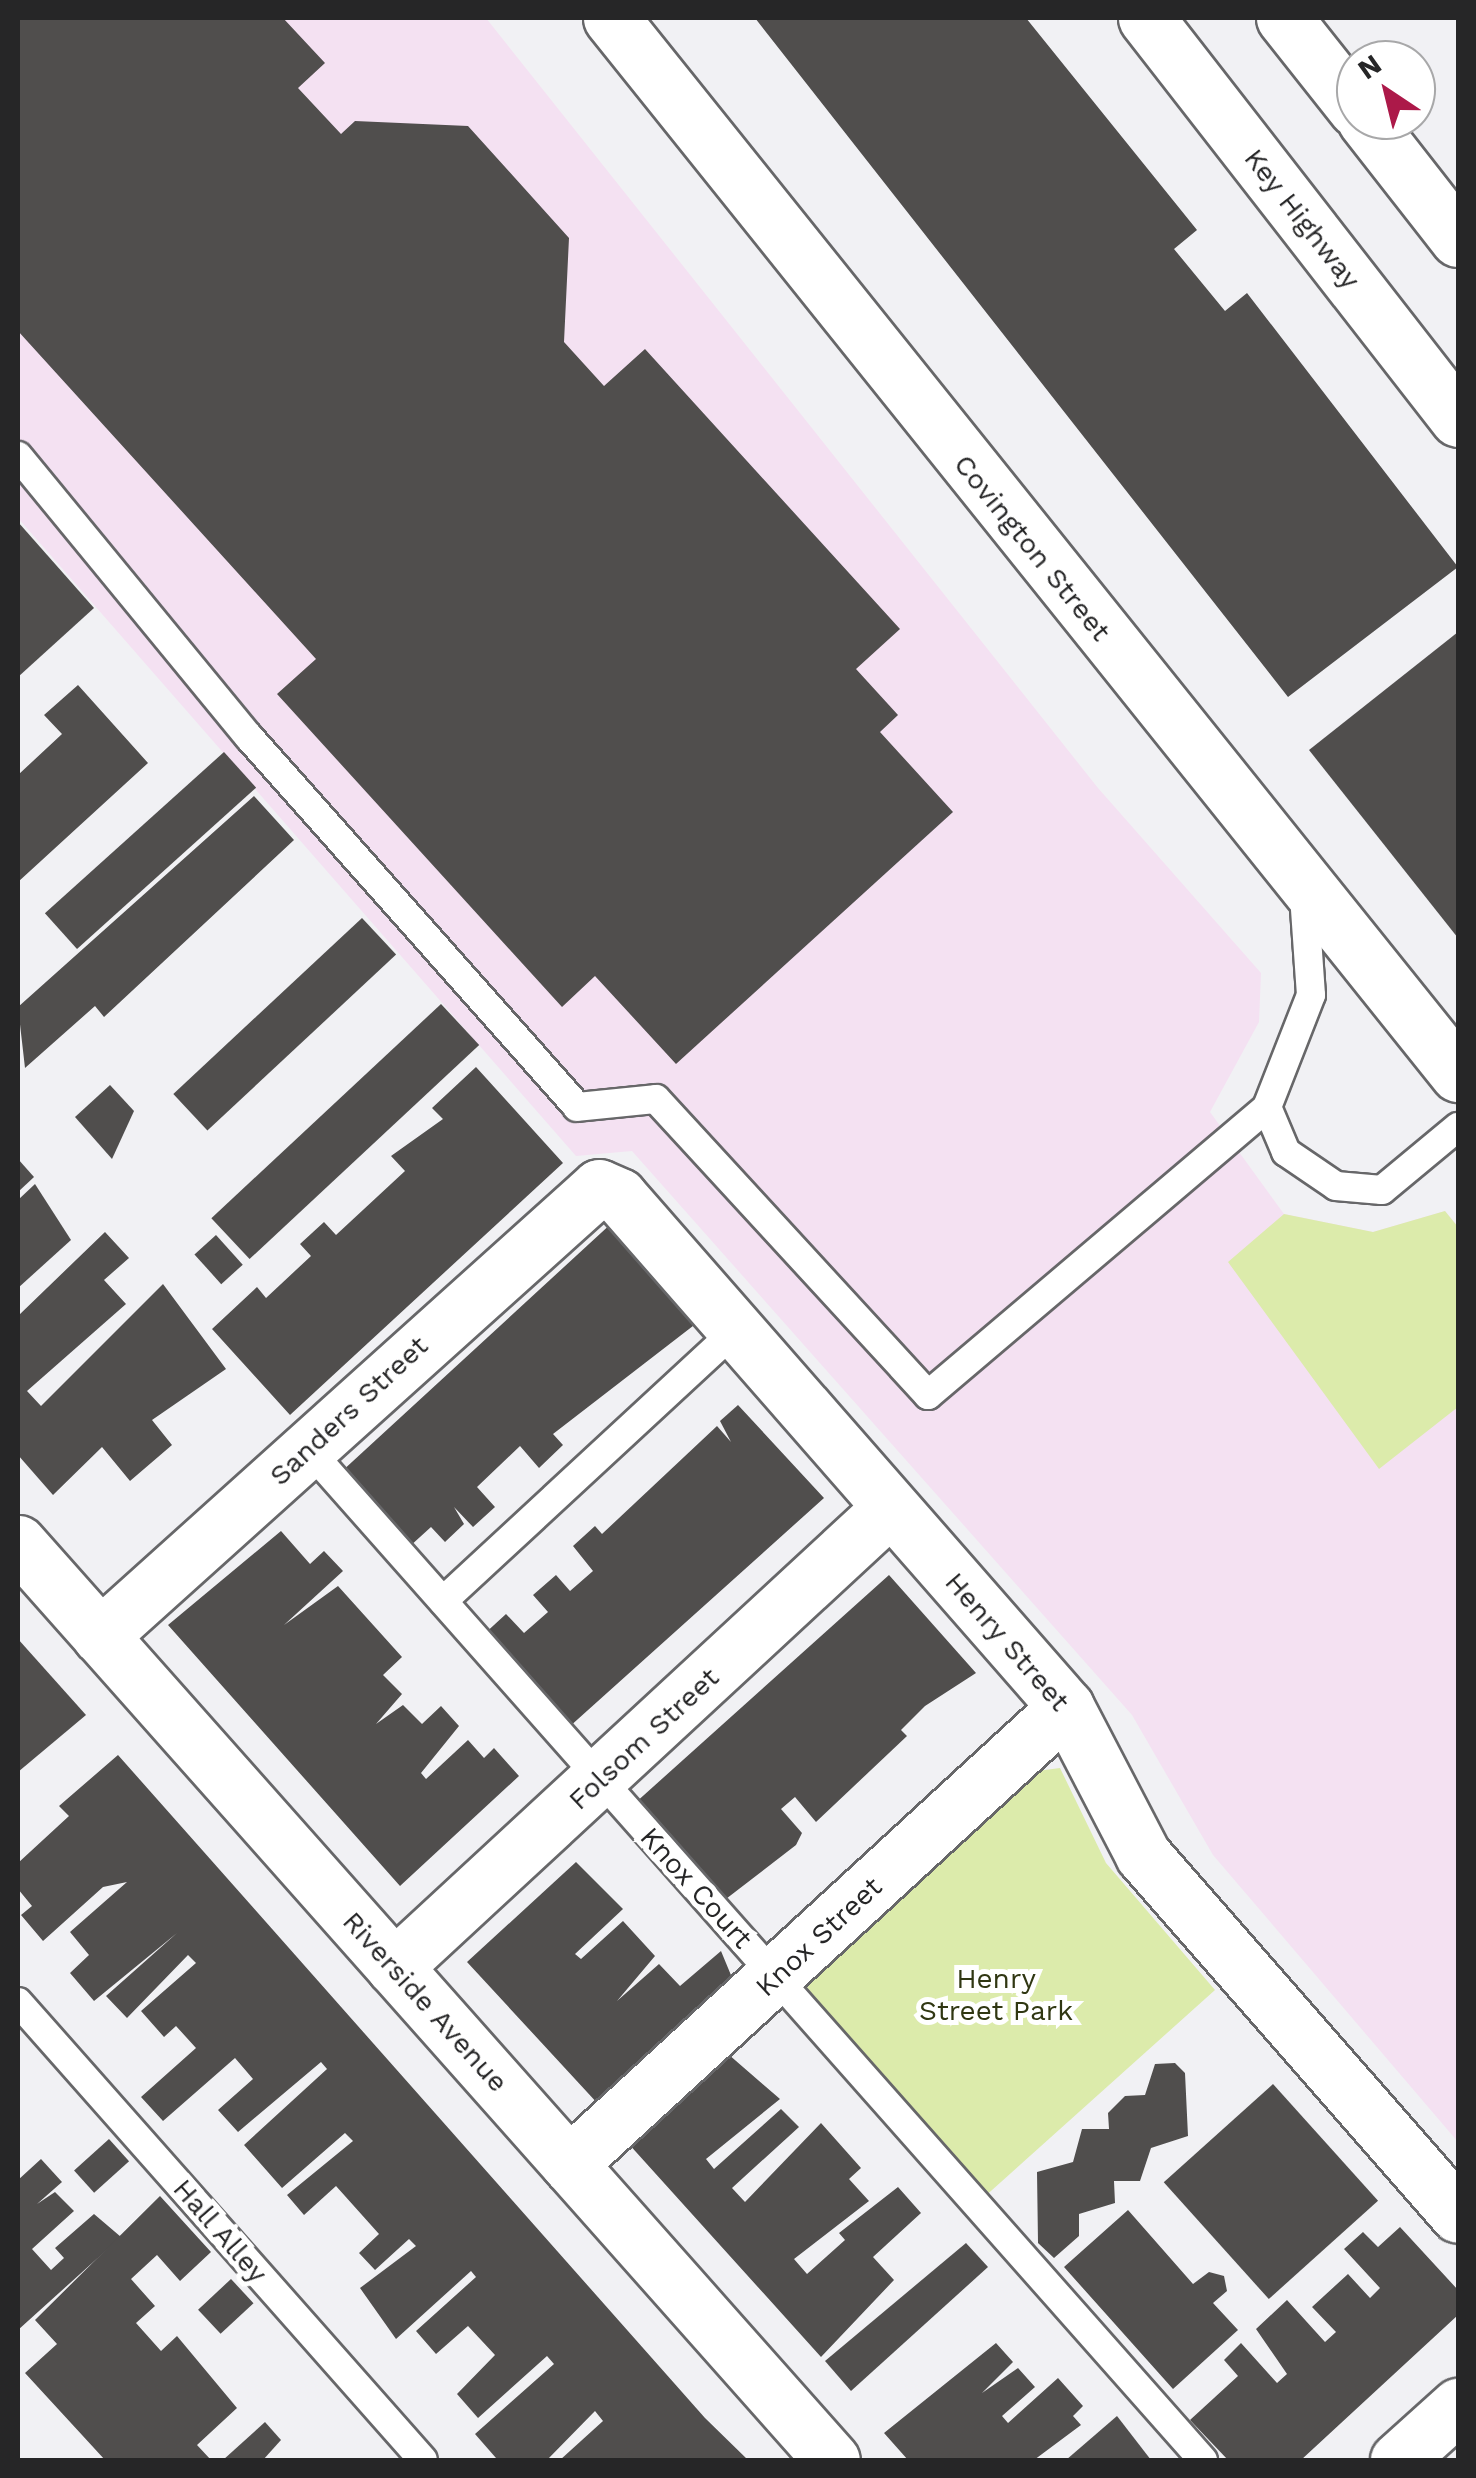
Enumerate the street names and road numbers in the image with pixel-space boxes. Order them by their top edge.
street label: Key Highway [1237,142,1367,296]
street label: Covington Street [947,448,1117,648]
street label: Sanders Street [263,1329,435,1493]
street label: Henry Street [937,1566,1077,1718]
street label: Folsom Street [562,1661,726,1817]
street label: Knox Court [633,1820,759,1956]
street label: Knox Street [749,1870,889,2004]
street label: Riverside Avenue [335,1905,515,2099]
street label: Hall Alley [165,2172,275,2290]

